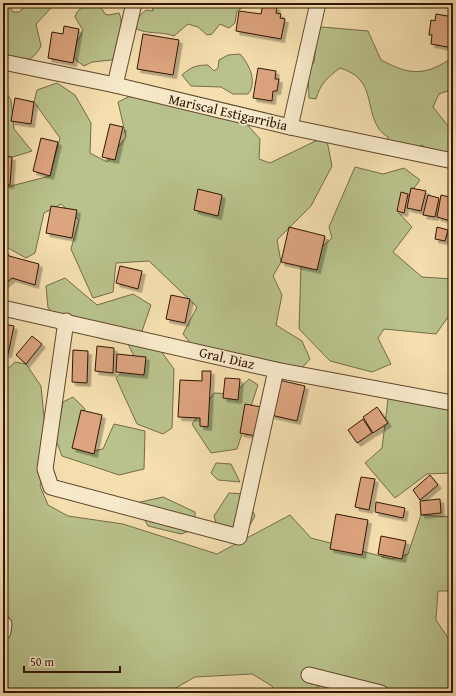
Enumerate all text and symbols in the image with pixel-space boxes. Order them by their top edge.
street label: Mariscal Estigarribia [167,89,290,135]
street label: Gral. Diaz [197,342,257,374]
scale bar [24,648,120,674]
text: 50 m [30,653,54,670]

